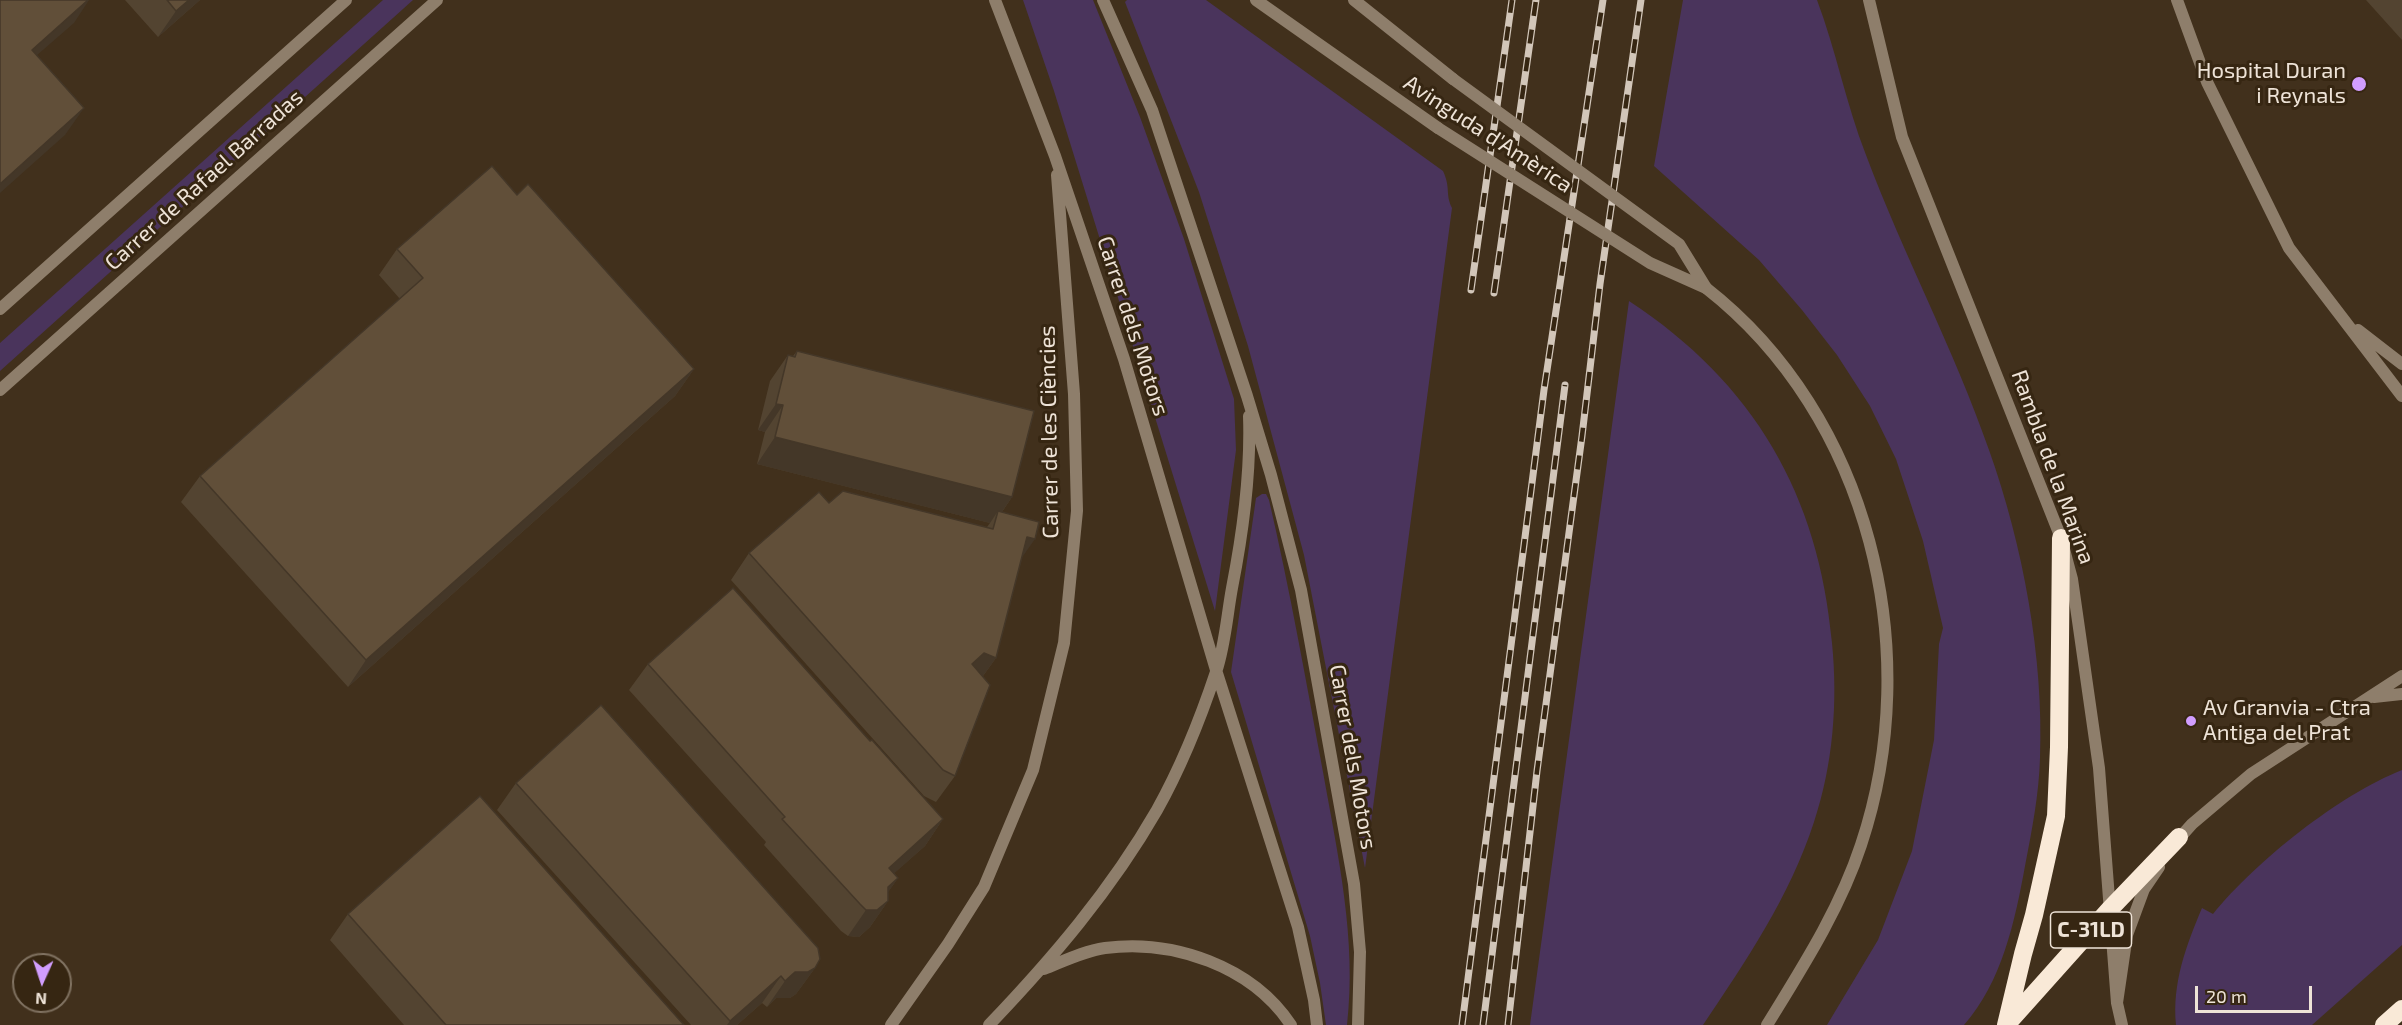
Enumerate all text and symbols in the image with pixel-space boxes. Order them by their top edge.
place label: Hospital Duran i Reynals [2197,58,2346,110]
street label: Avinguda d'Amèrica [1399,70,1577,198]
marker: Hospital Duran i Reynals [2350,75,2368,93]
street label: Carrer de Rafael Barradas [99,84,309,276]
street label: Carrer dels Motors [1092,233,1174,419]
street label: Carrer de les Ciències [1034,325,1064,539]
street label: Rambla de la Marina [2006,366,2100,568]
street label: Carrer dels Motors [1324,663,1382,851]
place label: Av Granvia - Ctra Antiga del Prat [2203,695,2371,746]
marker: Av Granvia - Ctra Antiga del Prat [2184,714,2198,728]
road number: C-31LD [2050,912,2132,948]
north arrow [12,953,72,1013]
scale bar [2198,974,2315,1012]
text: 20 m [2206,985,2247,1007]
text: N [35,990,47,1009]

